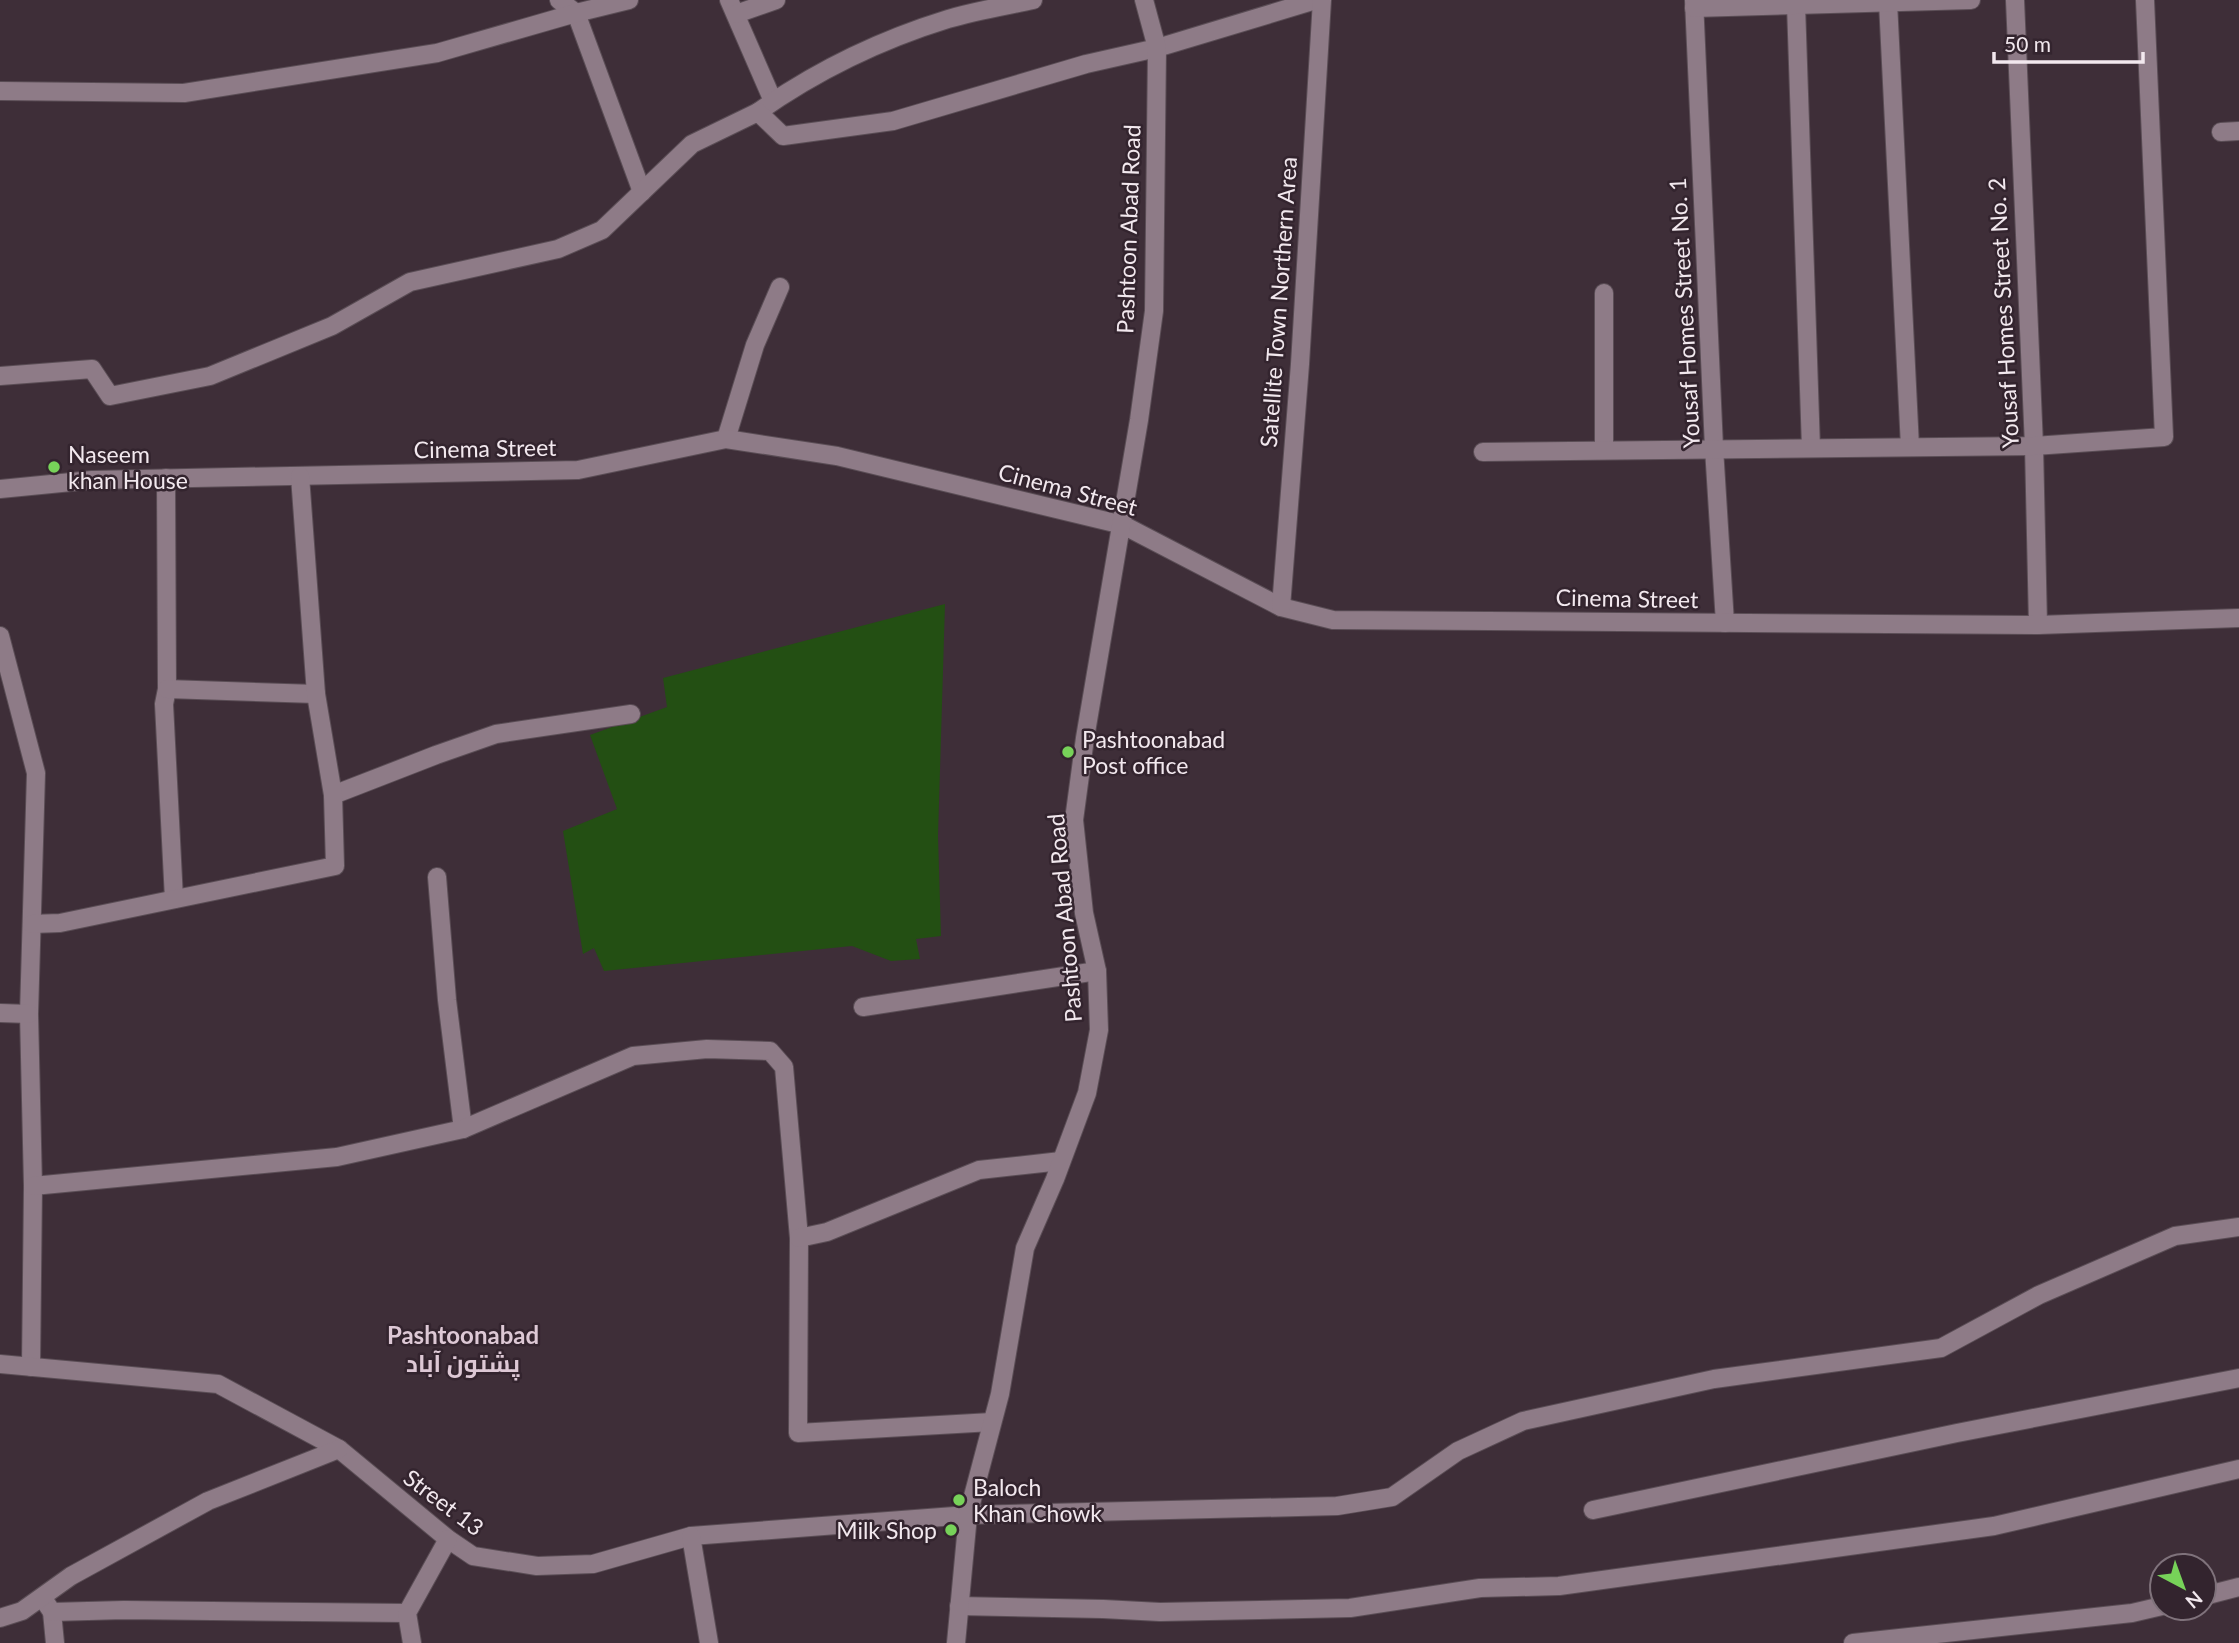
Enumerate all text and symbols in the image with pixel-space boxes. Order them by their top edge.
scale bar [1994,21,2143,65]
text: 50 m [2004,31,2051,56]
street label: Pashtoon Abad Road [1110,124,1146,334]
street label: Satellite Town Northern Area [1254,156,1302,448]
street label: Yousaf Homes Street No. 1 [1663,177,1705,449]
street label: Yousaf Homes Street No. 2 [1982,177,2024,449]
street label: Cinema Street [413,433,557,463]
place label: Naseem khan House [68,440,188,494]
street label: Cinema Street [995,457,1141,521]
marker: Naseem khan House [46,459,62,475]
street label: Cinema Street [1555,583,1699,613]
place label: Pashtoonabad Post office [1082,725,1225,779]
marker: Pashtoonabad Post office [1060,744,1076,760]
street label: Pashtoon Abad Road [1041,812,1087,1024]
district label: Pashtoonabad پشتون آباد [387,1320,539,1381]
street label: Street 13 [398,1463,490,1541]
place label: Baloch Khan Chowk [973,1473,1102,1527]
marker: Baloch Khan Chowk [951,1492,967,1508]
place label: Milk Shop [836,1516,937,1544]
marker: Milk Shop [943,1522,959,1538]
north arrow [2148,1552,2218,1622]
text: N [2181,1587,2208,1614]

